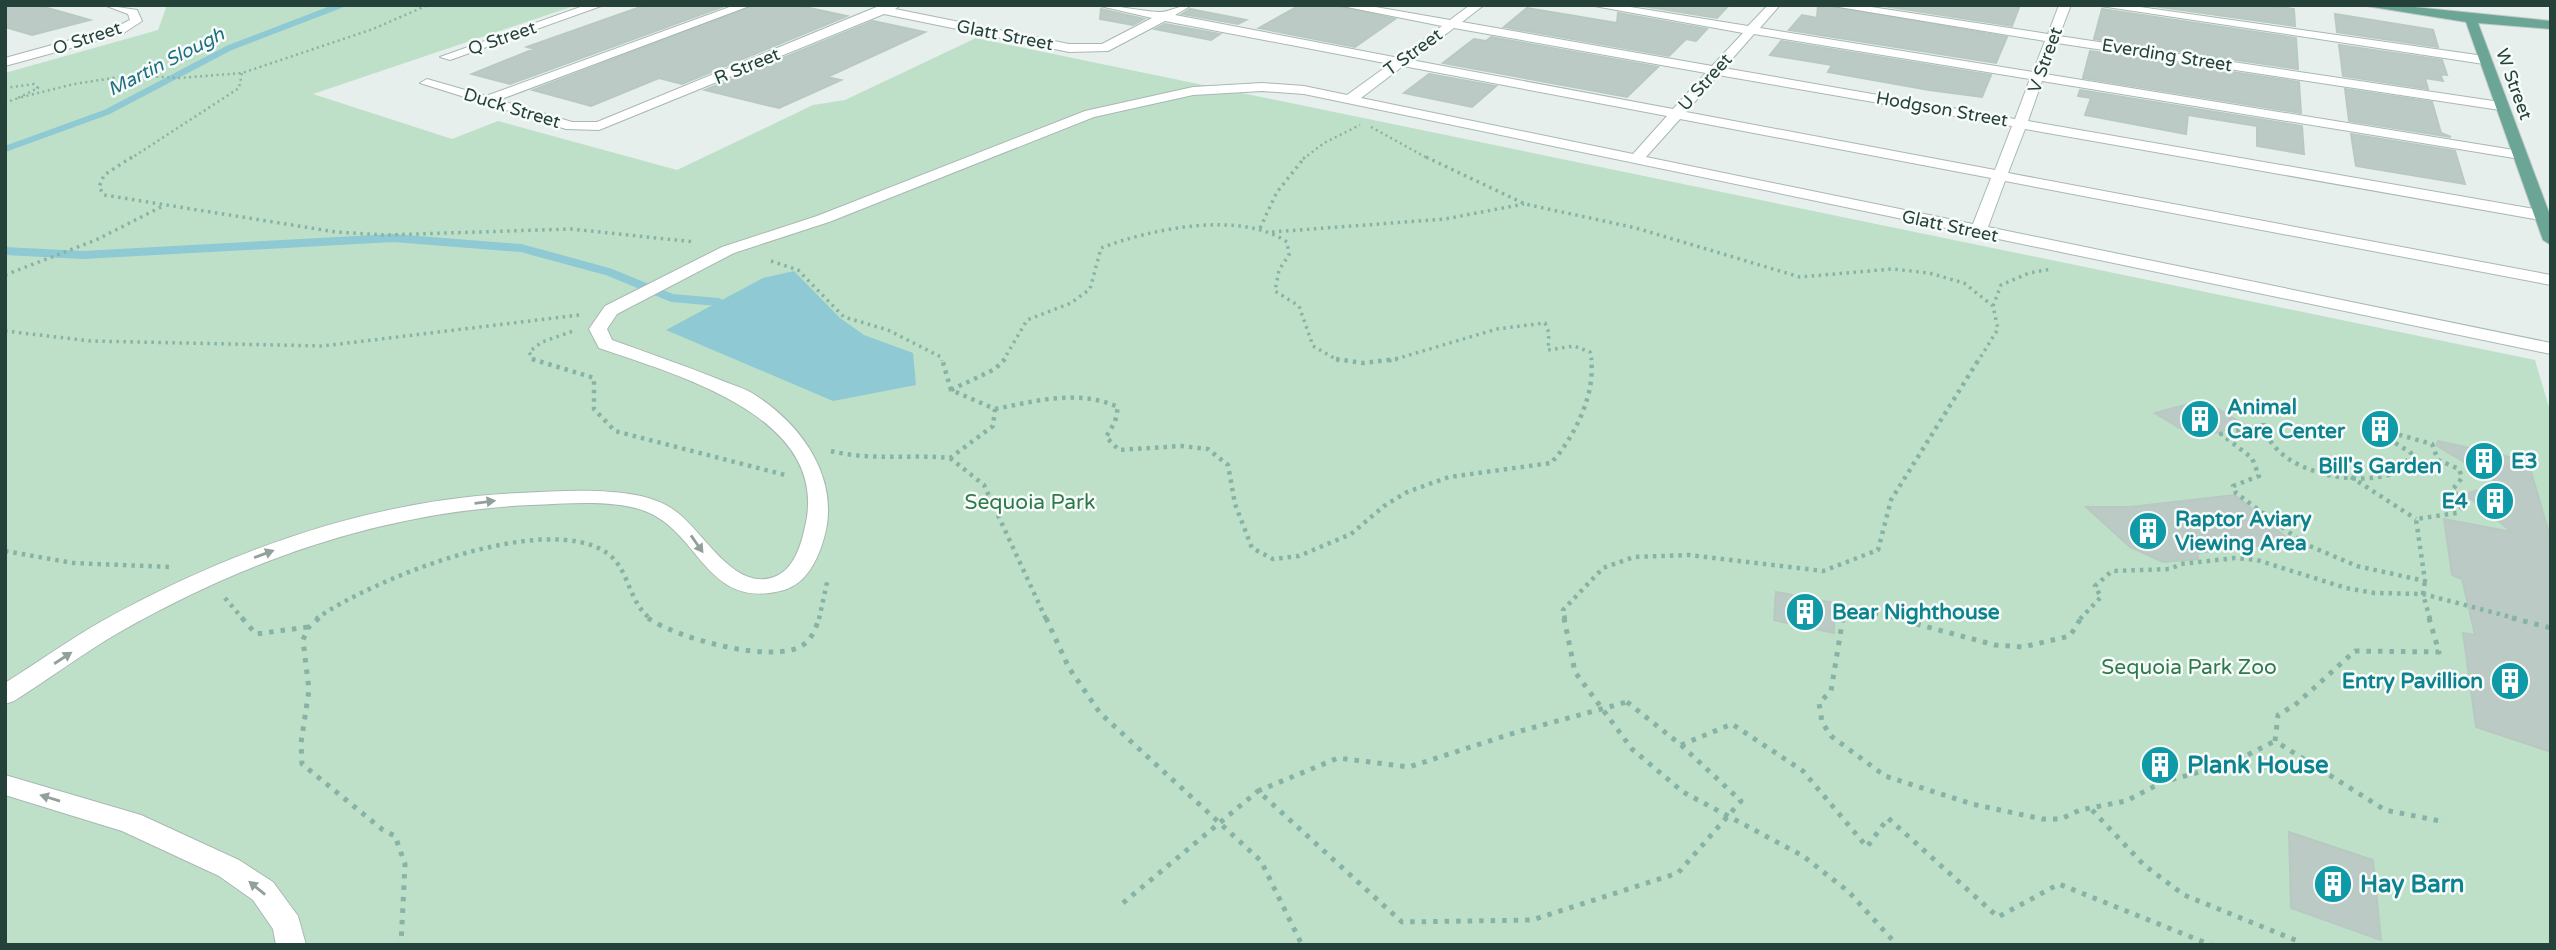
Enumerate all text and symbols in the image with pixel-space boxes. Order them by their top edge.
street label: Glatt Street [955,15,1055,55]
street label: Q Street [465,16,539,60]
street label: O Street [50,17,124,59]
water label: Martin Slough [104,23,228,101]
street label: T Street [1379,23,1447,81]
street label: V Street [2023,24,2067,96]
street label: Everding Street [2100,34,2234,76]
street label: R Street [711,43,783,89]
street label: W Street [2491,45,2537,123]
street label: U Street [1673,49,1737,115]
street label: Duck Street [461,83,563,133]
street label: Hodgson Street [1874,87,2010,131]
street label: Glatt Street [1900,205,2000,247]
place label: Animal Care Center [2227,395,2346,444]
building icon: Animal Care Center [2179,398,2221,440]
building icon: Bill's Garden [2359,408,2401,450]
building icon: E3 [2463,440,2505,482]
place label: E3 [2511,449,2538,474]
place label: Bill's Garden [2318,454,2442,479]
building icon: E4 [2474,480,2516,522]
place label: E4 [2441,489,2468,514]
park label: Sequoia Park [965,490,1095,515]
one-way arrow [474,496,496,507]
place label: Raptor Aviary Viewing Area [2175,507,2312,556]
building icon: Raptor Aviary Viewing Area [2127,510,2169,552]
one-way arrow [690,535,704,553]
one-way arrow [254,548,275,559]
building icon: Bear Nighthouse [1784,591,1826,633]
place label: Bear Nighthouse [1832,600,2000,625]
one-way arrow [53,652,72,665]
park label: Sequoia Park Zoo [2101,655,2277,680]
building icon: Entry Pavillion [2489,660,2531,702]
place label: Entry Pavillion [2342,669,2483,694]
building icon: Plank House [2139,744,2181,786]
place label: Plank House [2187,751,2329,780]
one-way arrow [39,793,60,803]
building icon: Hay Barn [2312,863,2354,905]
place label: Hay Barn [2360,870,2464,899]
one-way arrow [249,881,267,896]

